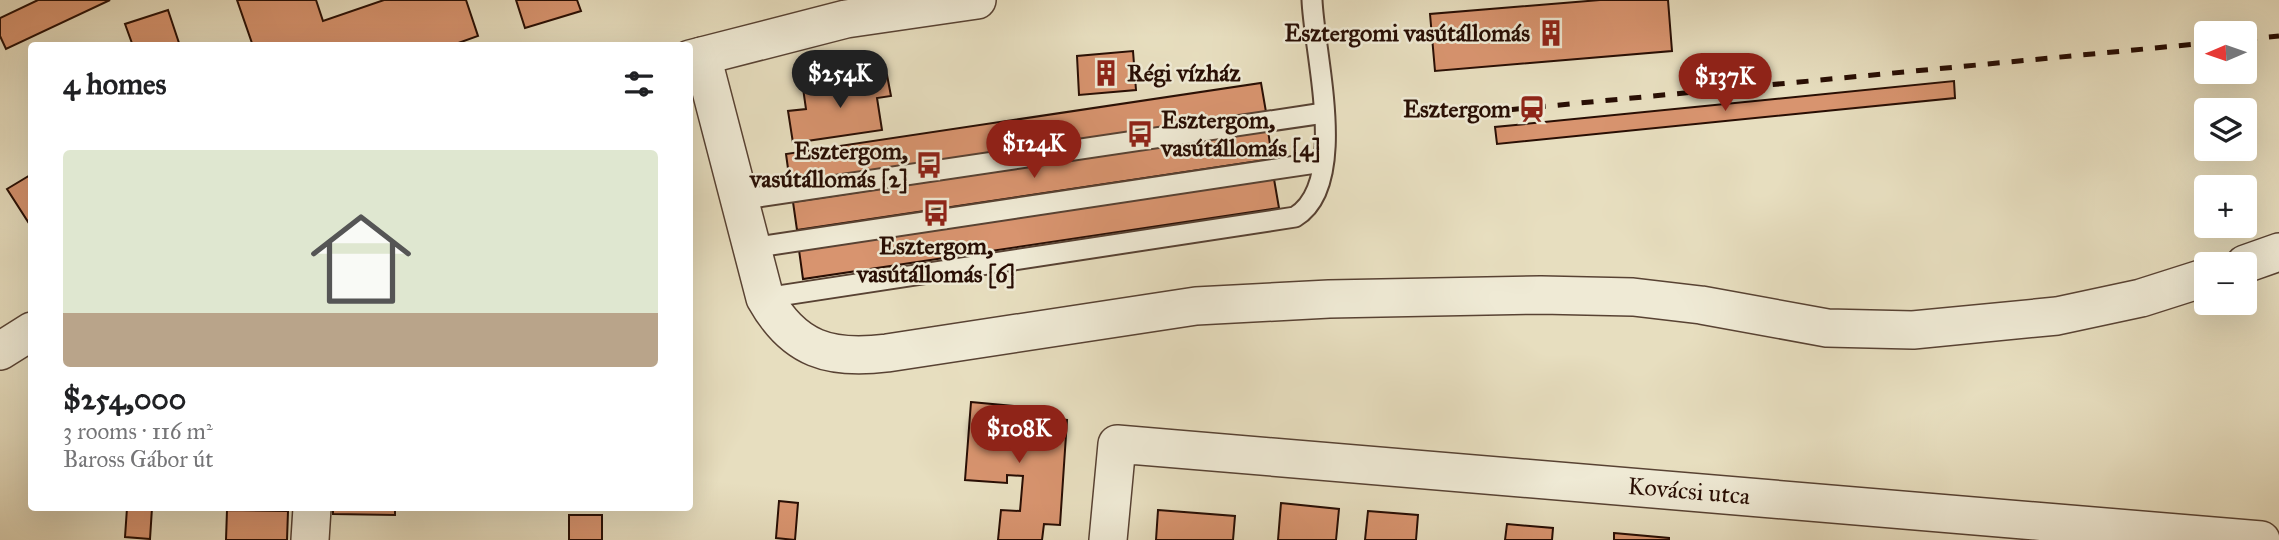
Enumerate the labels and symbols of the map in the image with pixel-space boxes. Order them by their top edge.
place label: Esztergomi vasútállomás [1284,18,1530,48]
building icon: Esztergomi vasútállomás [1536,18,1566,48]
north arrow [2194,21,2258,84]
pin: $254K [791,50,889,110]
pin: $137K [1676,54,1774,113]
building icon: Régi vízház [1091,58,1121,88]
place label: Régi vízház [1127,58,1241,88]
place label: Esztergom [1403,94,1512,124]
station icon: Esztergom [1517,94,1547,124]
place label: Esztergom, vasútállomás [4] [1160,105,1321,163]
bus stop icon: Esztergom, vasútállomás [4] [1125,119,1155,149]
pin: $124K [985,120,1083,180]
place label: Esztergom, vasútállomás [2] [749,136,908,194]
bus stop icon: Esztergom, vasútállomás [2] [914,150,944,180]
bus stop icon: Esztergom, vasútállomás [6] [921,198,951,228]
place label: Esztergom, vasútállomás [6] [856,231,1015,289]
pin: $108K [970,406,1068,465]
street label: Kovácsi utca [1627,471,1752,511]

